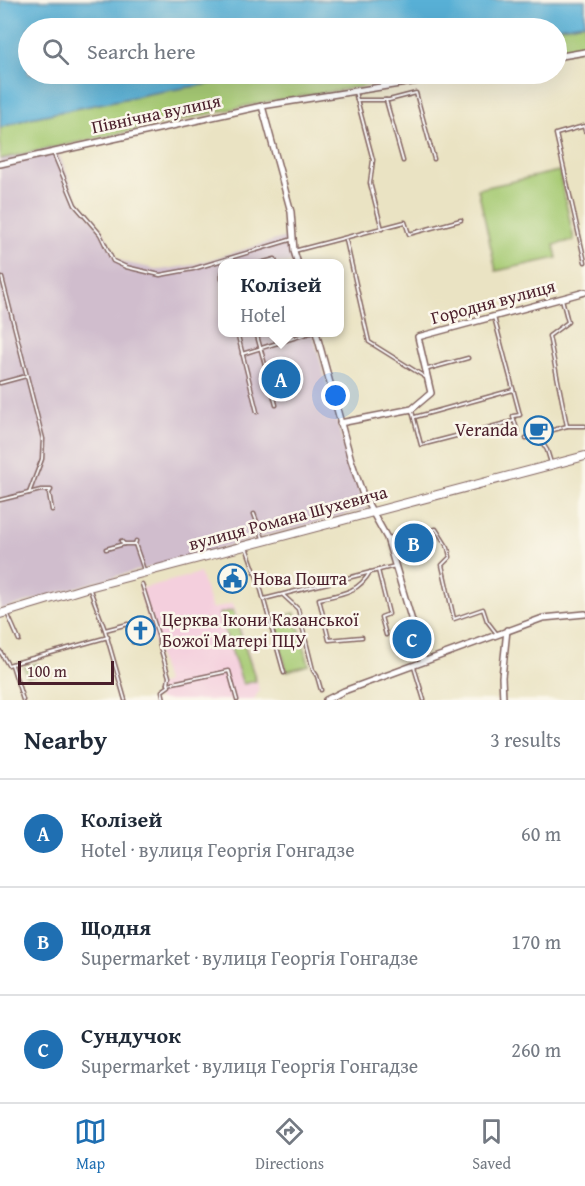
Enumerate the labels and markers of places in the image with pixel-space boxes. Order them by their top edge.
pin: A [262,356,300,401]
cafe icon: Veranda [523,414,555,446]
place label: Veranda [455,416,518,443]
pin: B [394,520,434,566]
public building icon: Нова Пошта [216,563,248,595]
place label: Нова Пошта [253,565,348,592]
place label: Церква Ікони Казанської Божої Матері ПЦУ [162,606,359,654]
church icon: Церква Ікони Казанської Божої Матері ПЦУ [125,614,157,646]
pin: C [392,616,432,662]

